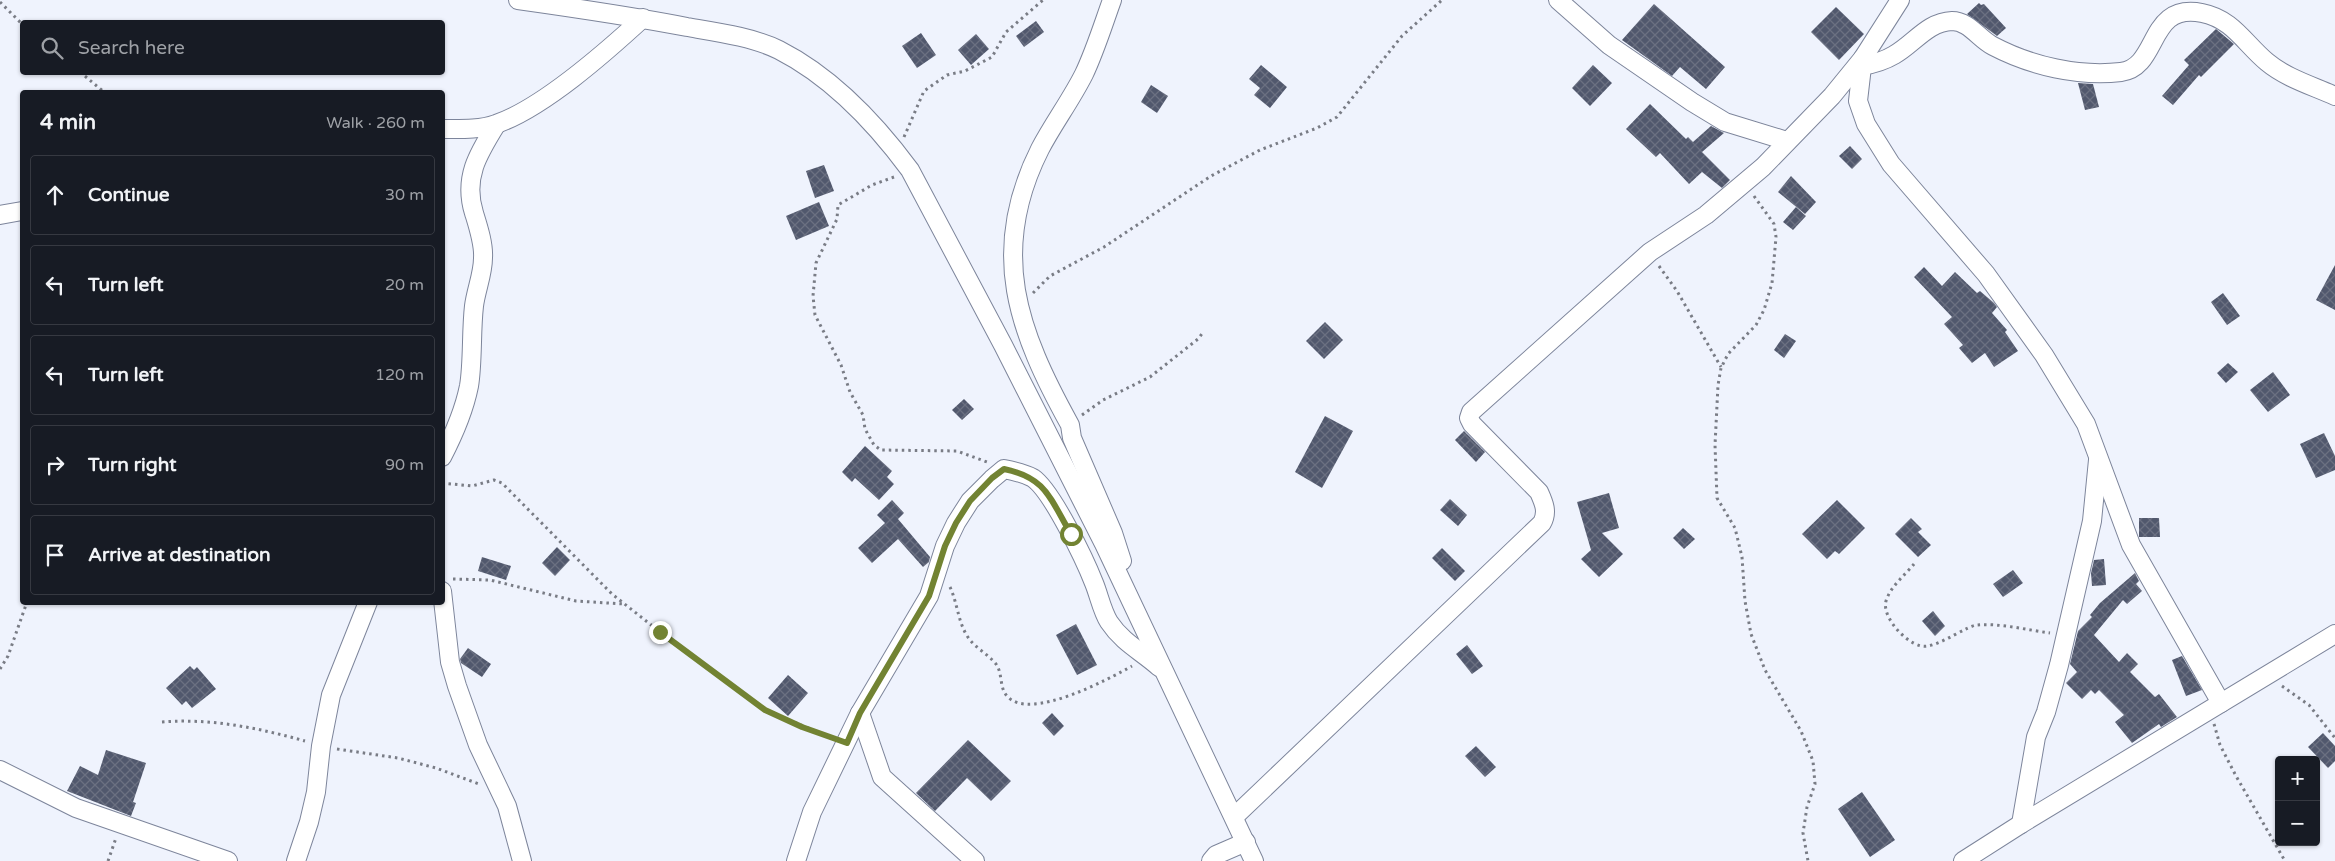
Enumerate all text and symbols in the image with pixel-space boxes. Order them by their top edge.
search box [20,20,445,75]
icon: search [38,34,66,62]
text: Search here [78,37,185,59]
text: 4 min [40,110,96,135]
text: Walk · 260 m [326,113,425,133]
icon: ahead [41,181,69,209]
text: Continue [88,184,170,206]
text: 30 m [385,185,424,205]
icon: left [41,271,69,299]
text: Turn left [88,274,164,296]
text: 20 m [385,275,424,295]
icon: left [41,361,69,389]
text: Turn left [88,364,164,386]
text: 120 m [375,365,424,385]
icon: right [41,451,69,479]
text: Turn right [88,454,176,476]
text: 90 m [385,455,424,475]
route start [1060,523,1083,546]
icon: arrive [41,541,69,569]
text: Arrive at destination [88,544,271,566]
route end [649,621,672,644]
map controls [2275,756,2320,846]
button: + [2275,756,2320,801]
button: − [2275,801,2320,846]

